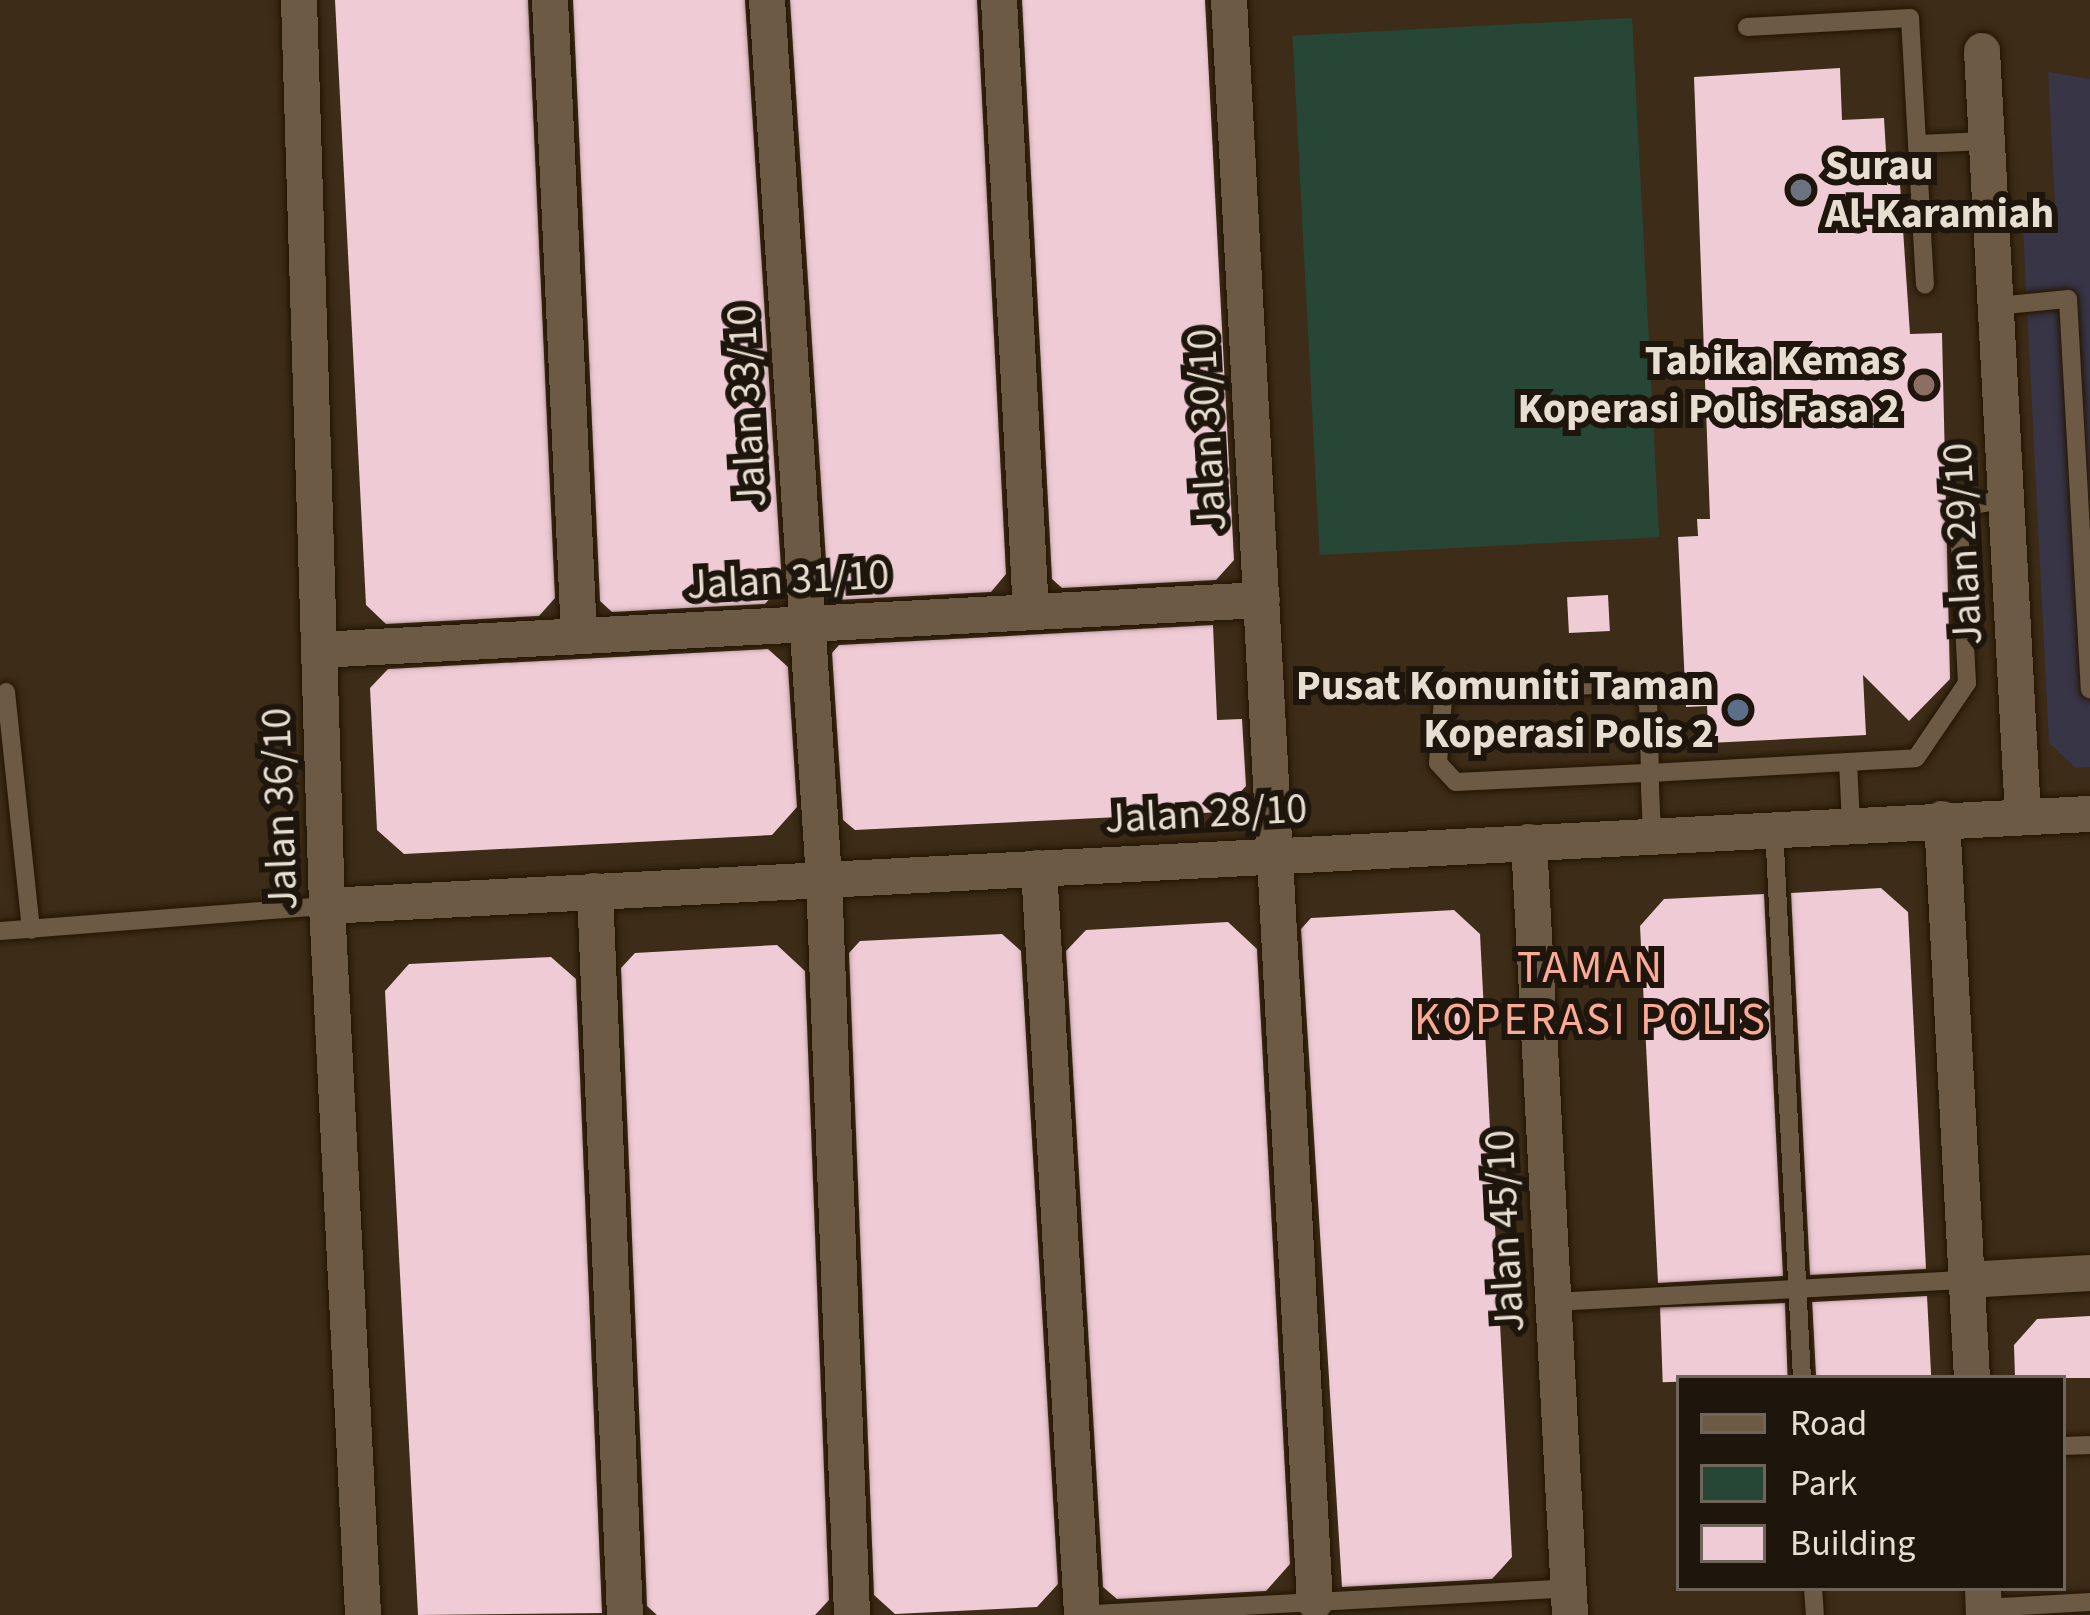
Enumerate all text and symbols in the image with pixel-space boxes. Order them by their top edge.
place label: Surau Al-Karamiah [1825,141,2054,240]
marker: Surau Al-Karamiah [1788,177,1814,203]
street label: Jalan 33/10 [717,303,777,509]
street label: Jalan 30/10 [1177,327,1237,533]
place label: Tabika Kemas Koperasi Polis Fasa 2 [1518,336,1900,434]
marker: Tabika Kemas Koperasi Polis Fasa 2 [1911,372,1937,398]
street label: Jalan 29/10 [1933,441,1993,647]
street label: Jalan 31/10 [685,550,891,610]
place label: Pusat Komuniti Taman Koperasi Polis 2 [1296,661,1714,760]
marker: Pusat Komuniti Taman Koperasi Polis 2 [1725,697,1751,723]
street label: Jalan 36/10 [251,707,309,911]
street label: Jalan 28/10 [1103,784,1309,844]
district label: TAMAN KOPERASI POLIS [1414,942,1768,1048]
street label: Jalan 45/10 [1475,1128,1535,1334]
legend [1676,1375,2066,1591]
text: Road [1790,1398,1867,1449]
text: Park [1790,1458,1857,1509]
text: Building [1790,1518,1915,1569]

